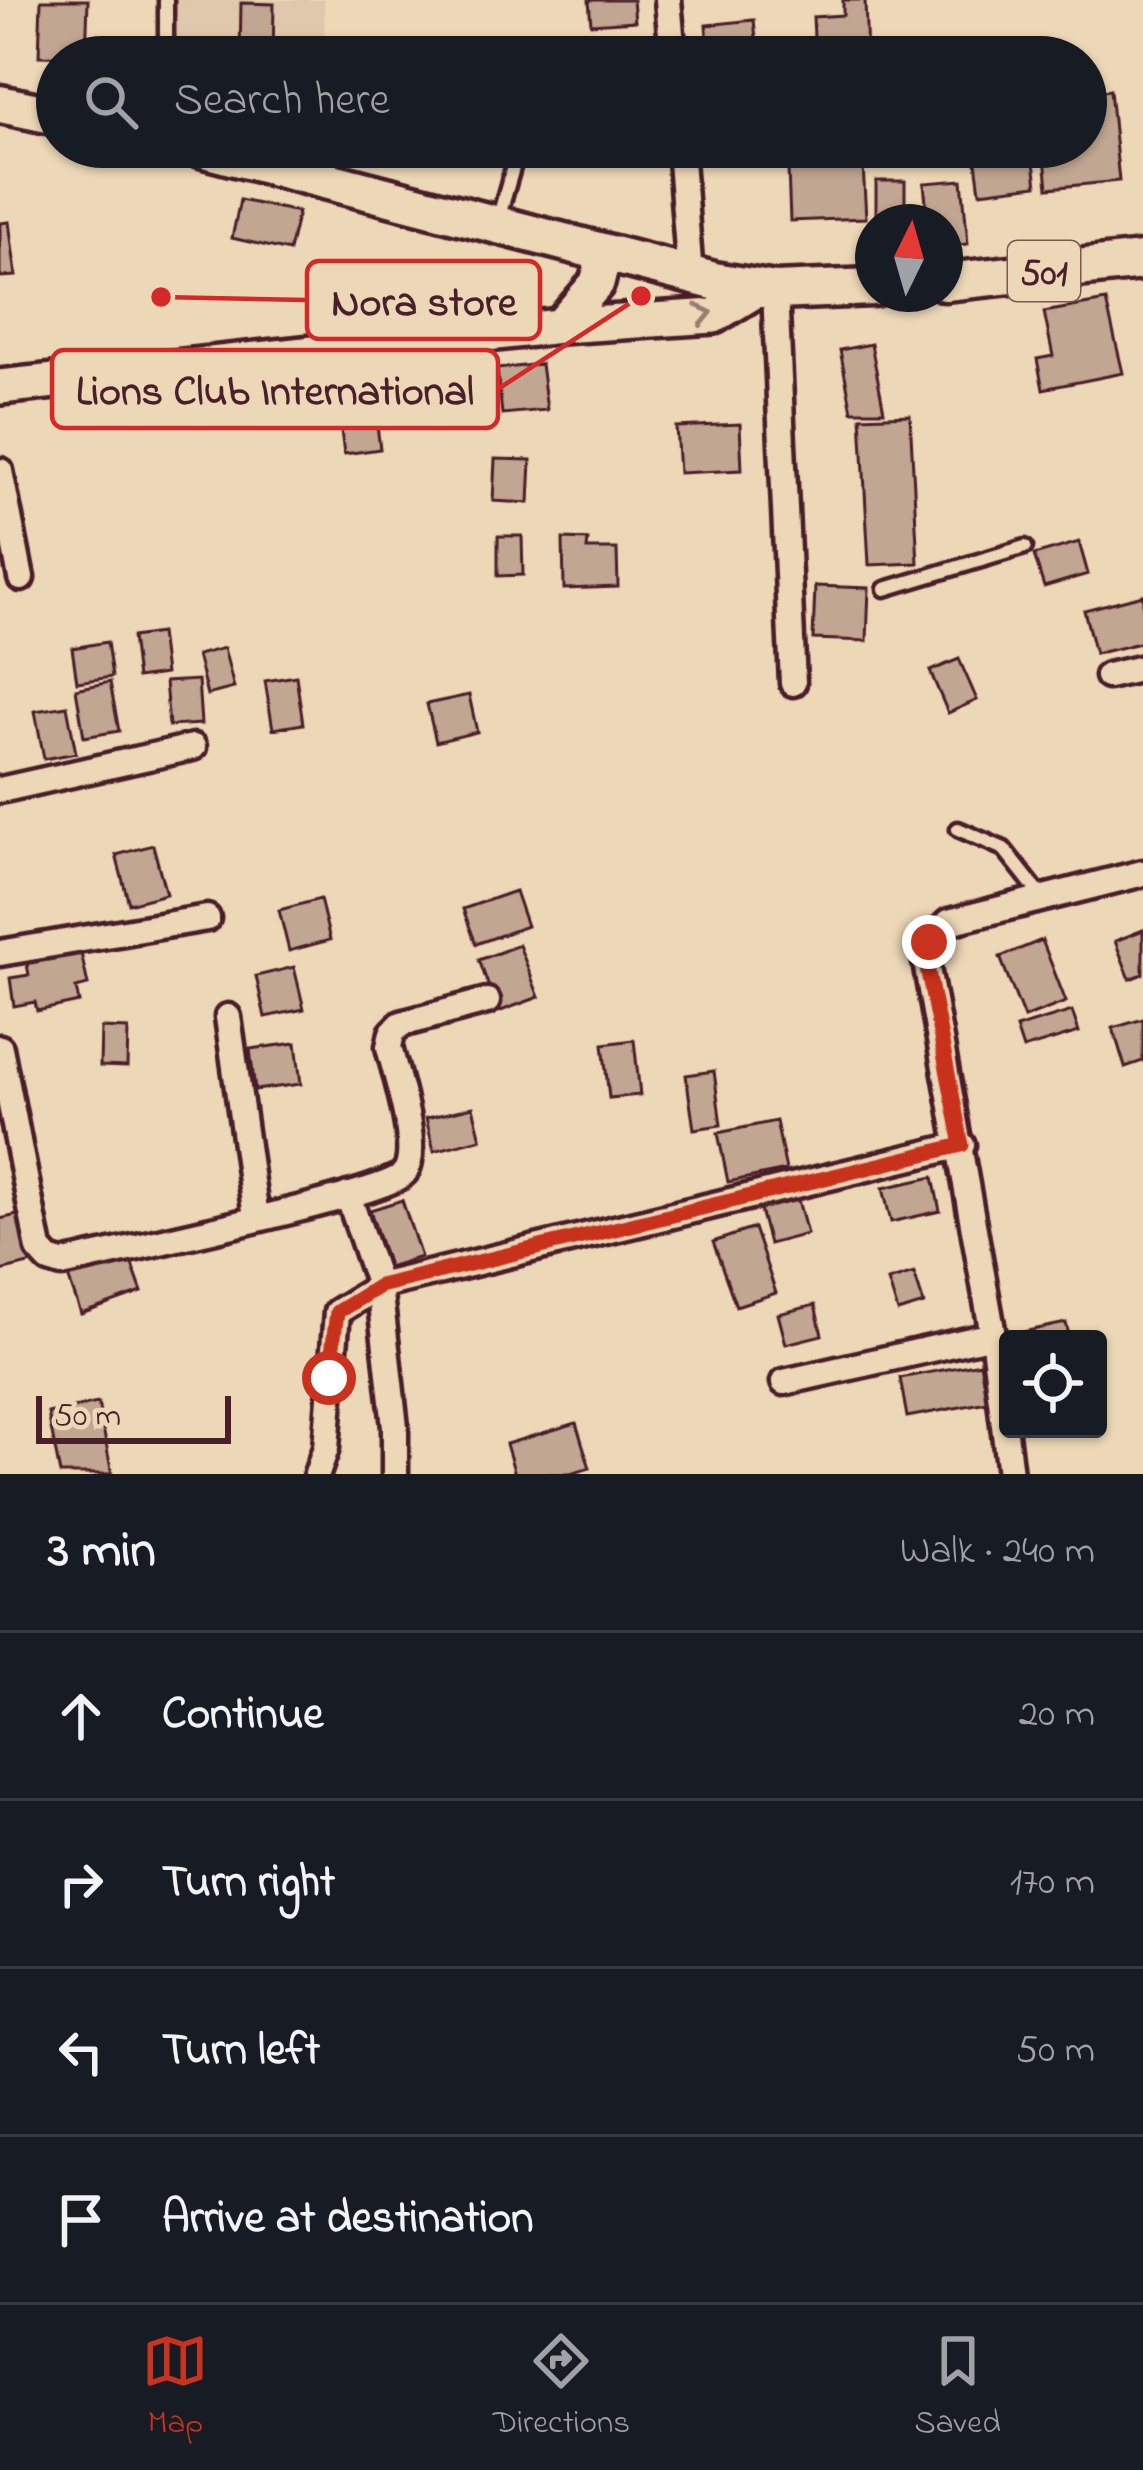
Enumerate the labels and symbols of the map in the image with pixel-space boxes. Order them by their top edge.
north arrow [855,204,963,312]
road number: 501 [1008,241,1080,301]
callout: Nora store [307,261,540,339]
text: Nora store [331,274,518,335]
one-way arrow [693,303,714,328]
callout: Lions Club International [52,350,498,428]
text: Lions Club International [76,363,474,424]
route end [902,915,956,969]
route start [302,1351,356,1405]
scale bar [36,1390,231,1443]

